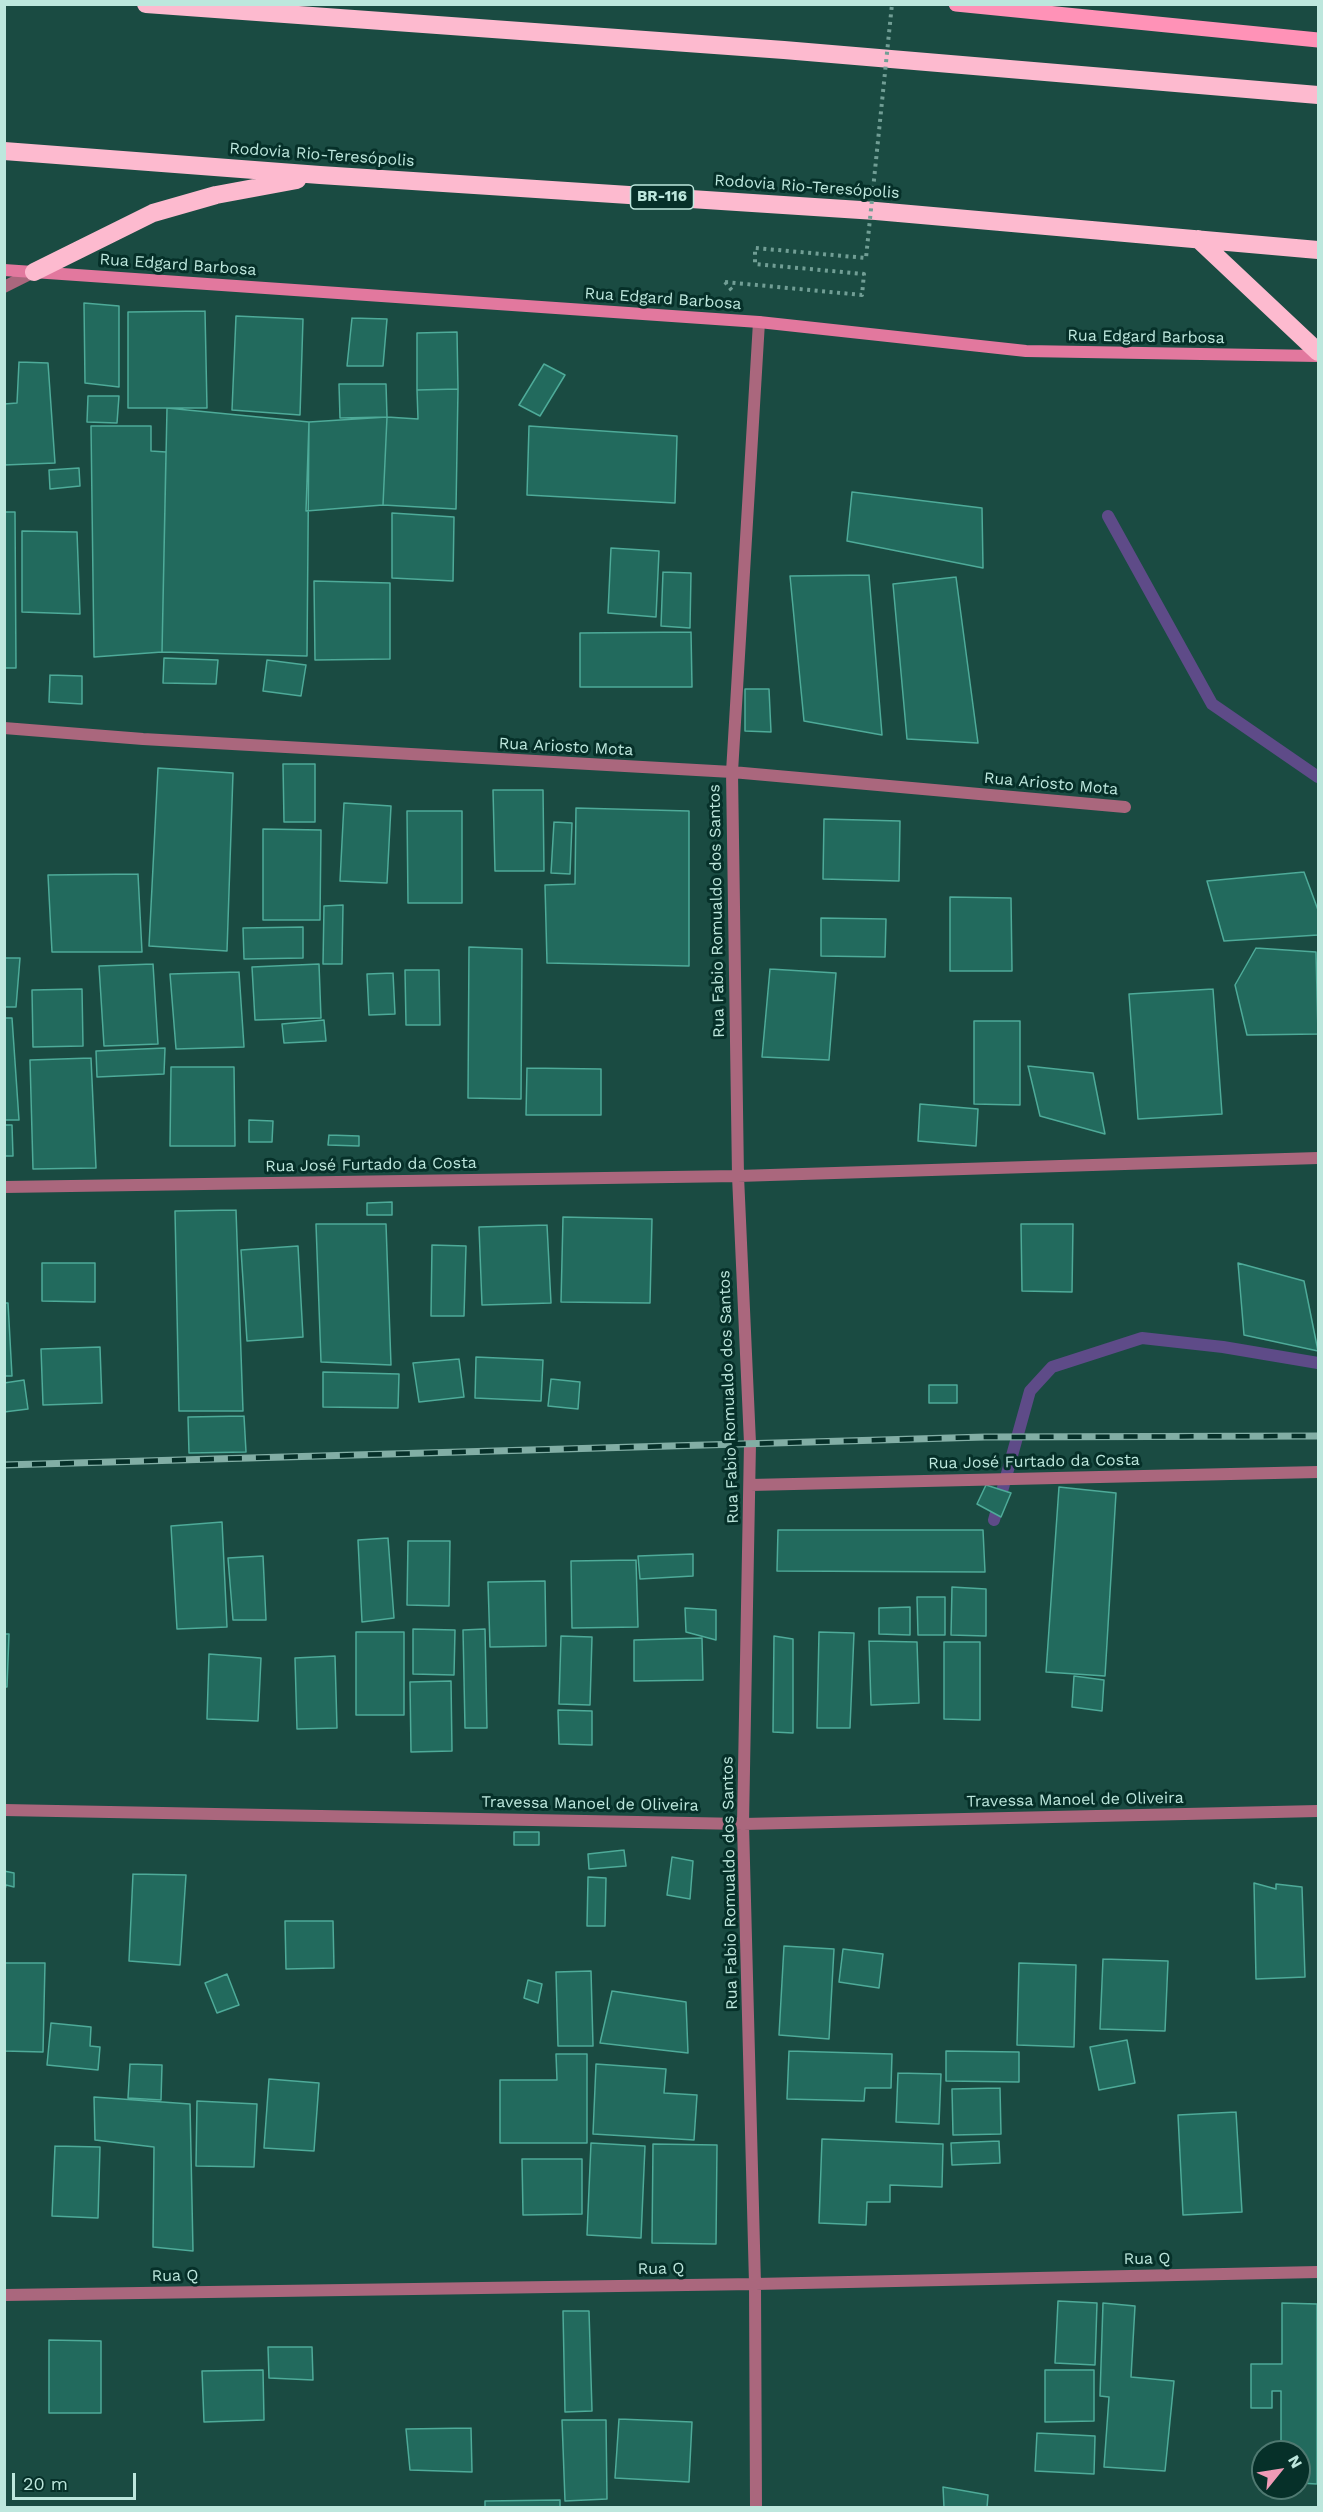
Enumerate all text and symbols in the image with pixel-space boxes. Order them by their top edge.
street label: Rodovia Rio-Teresópolis [229,139,415,171]
street label: Rodovia Rio-Teresópolis [714,171,900,203]
road number: BR-116 [630,185,694,209]
street label: Rua Edgard Barbosa [99,250,257,280]
street label: Rua Edgard Barbosa [584,284,742,314]
street label: Rua Edgard Barbosa [1067,326,1225,348]
street label: Rua Ariosto Mota [498,734,634,760]
street label: Rua Ariosto Mota [983,769,1119,799]
street label: Rua Fabio Romualdo dos Santos [705,784,729,1038]
street label: Rua José Furtado da Costa [265,1154,477,1176]
street label: Rua Fabio Romualdo dos Santos [715,1270,743,1524]
street label: Rua José Furtado da Costa [928,1451,1140,1473]
street label: Rua Fabio Romualdo dos Santos [718,1756,742,2010]
street label: Travessa Manoel de Oliveira [966,1789,1184,1811]
street label: Travessa Manoel de Oliveira [481,1793,699,1815]
street label: Rua Q [1123,2249,1171,2269]
street label: Rua Q [637,2259,685,2279]
street label: Rua Q [151,2266,199,2286]
north arrow [1251,2440,1311,2500]
text: N [1284,2452,1306,2472]
scale bar [15,2461,140,2499]
text: 20 m [23,2473,68,2494]

